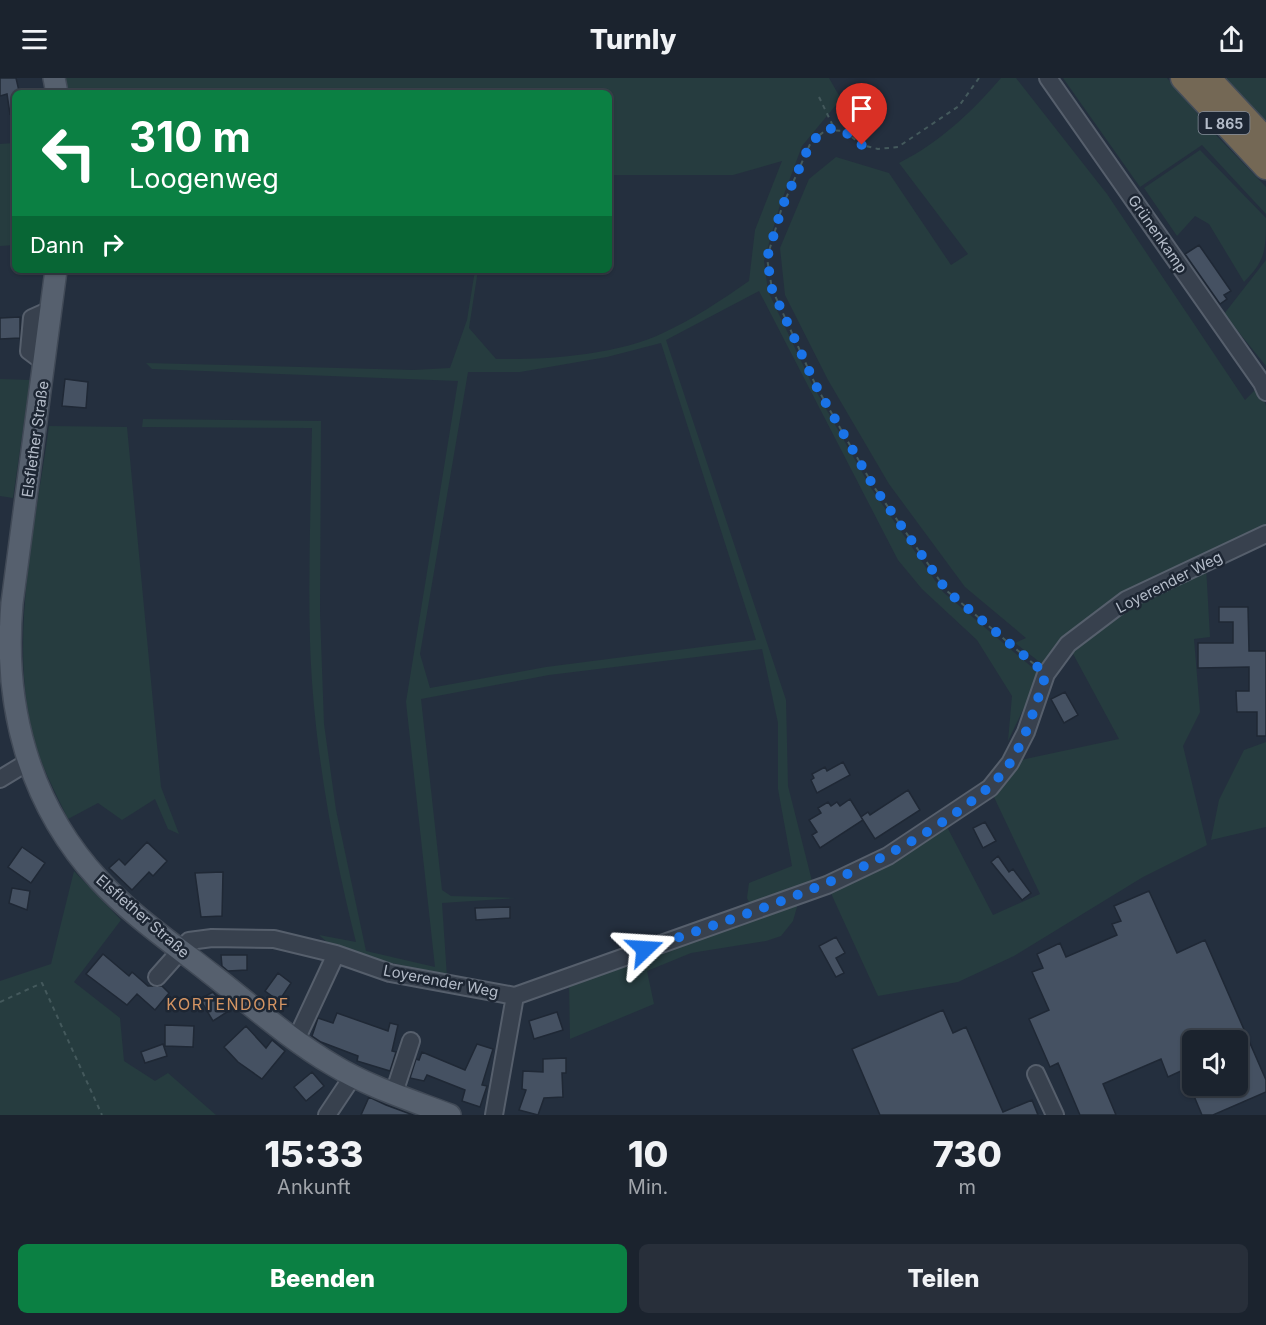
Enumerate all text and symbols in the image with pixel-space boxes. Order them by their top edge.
icon: menu [18,23,51,56]
text: Turnly [590,23,676,56]
icon: share [1215,23,1248,56]
pin [836,83,887,145]
icon: arrive [845,92,878,125]
text: 310 m [129,111,251,162]
road number: L 865 [1198,112,1250,134]
icon: left [30,114,108,192]
text: Loogenweg [129,162,279,195]
street label: Grünenkamp [1124,191,1192,277]
icon: right [96,228,129,261]
text: Dann [30,232,84,258]
street label: Elsflether Straße [17,380,53,498]
street label: Loyerender Weg [1113,547,1225,617]
street label: Elsflether Straße [92,870,194,962]
position arrow [613,917,677,981]
street label: Loyerender Weg [382,961,500,1001]
district label: KORTENDORF [166,994,290,1014]
map controls [1182,1030,1248,1096]
button: sound [1182,1030,1248,1096]
text: 15:33 [264,1132,364,1176]
text: 10 [628,1132,669,1176]
text: 730 [933,1132,1002,1176]
text: Ankunft [277,1175,351,1199]
text: Min. [628,1175,668,1199]
text: m [958,1175,976,1199]
button: Beenden [18,1244,627,1313]
button: Teilen [639,1244,1248,1313]

